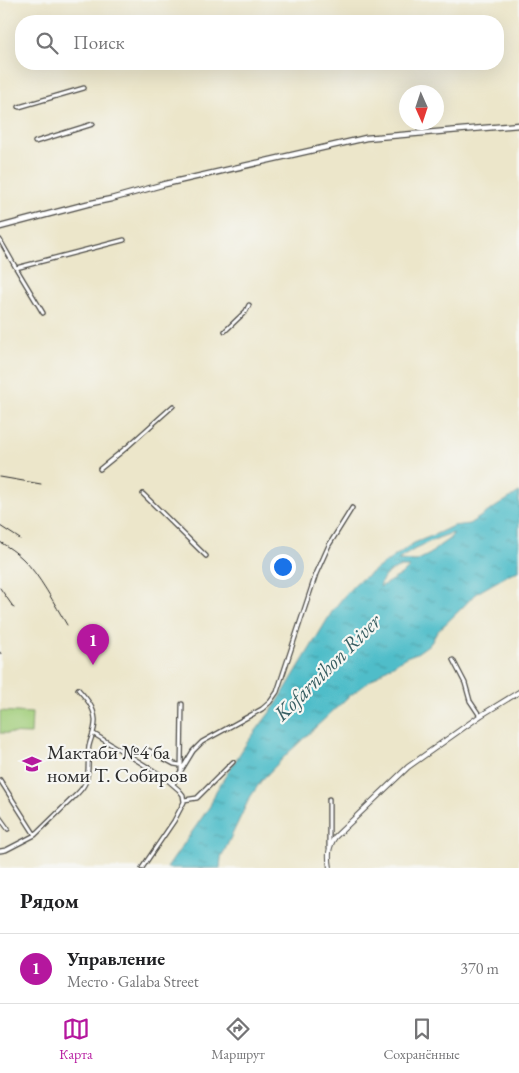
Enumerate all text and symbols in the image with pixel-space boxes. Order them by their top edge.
search box [15,15,504,70]
icon: search [33,29,61,57]
text: Поиск [73,30,125,55]
north arrow [399,85,444,130]
your location [270,554,296,580]
water label: Kofarnihon River [267,607,387,727]
pin: 1 [77,624,109,665]
place label: Мактаби №4 ба номи Т. Собиров [47,739,188,788]
school or university icon: Мактаби №4 ба номи Т. Собиров [21,753,43,775]
text: Рядом [20,887,79,914]
text: Управление [67,946,165,971]
text: 1 [32,958,40,979]
text: 370 m [460,958,499,979]
text: Место · Galaba Street [67,971,199,992]
tab: Карта [59,1015,93,1063]
tab: Маршрут [211,1015,265,1063]
tab: Сохранённые [383,1015,460,1063]

